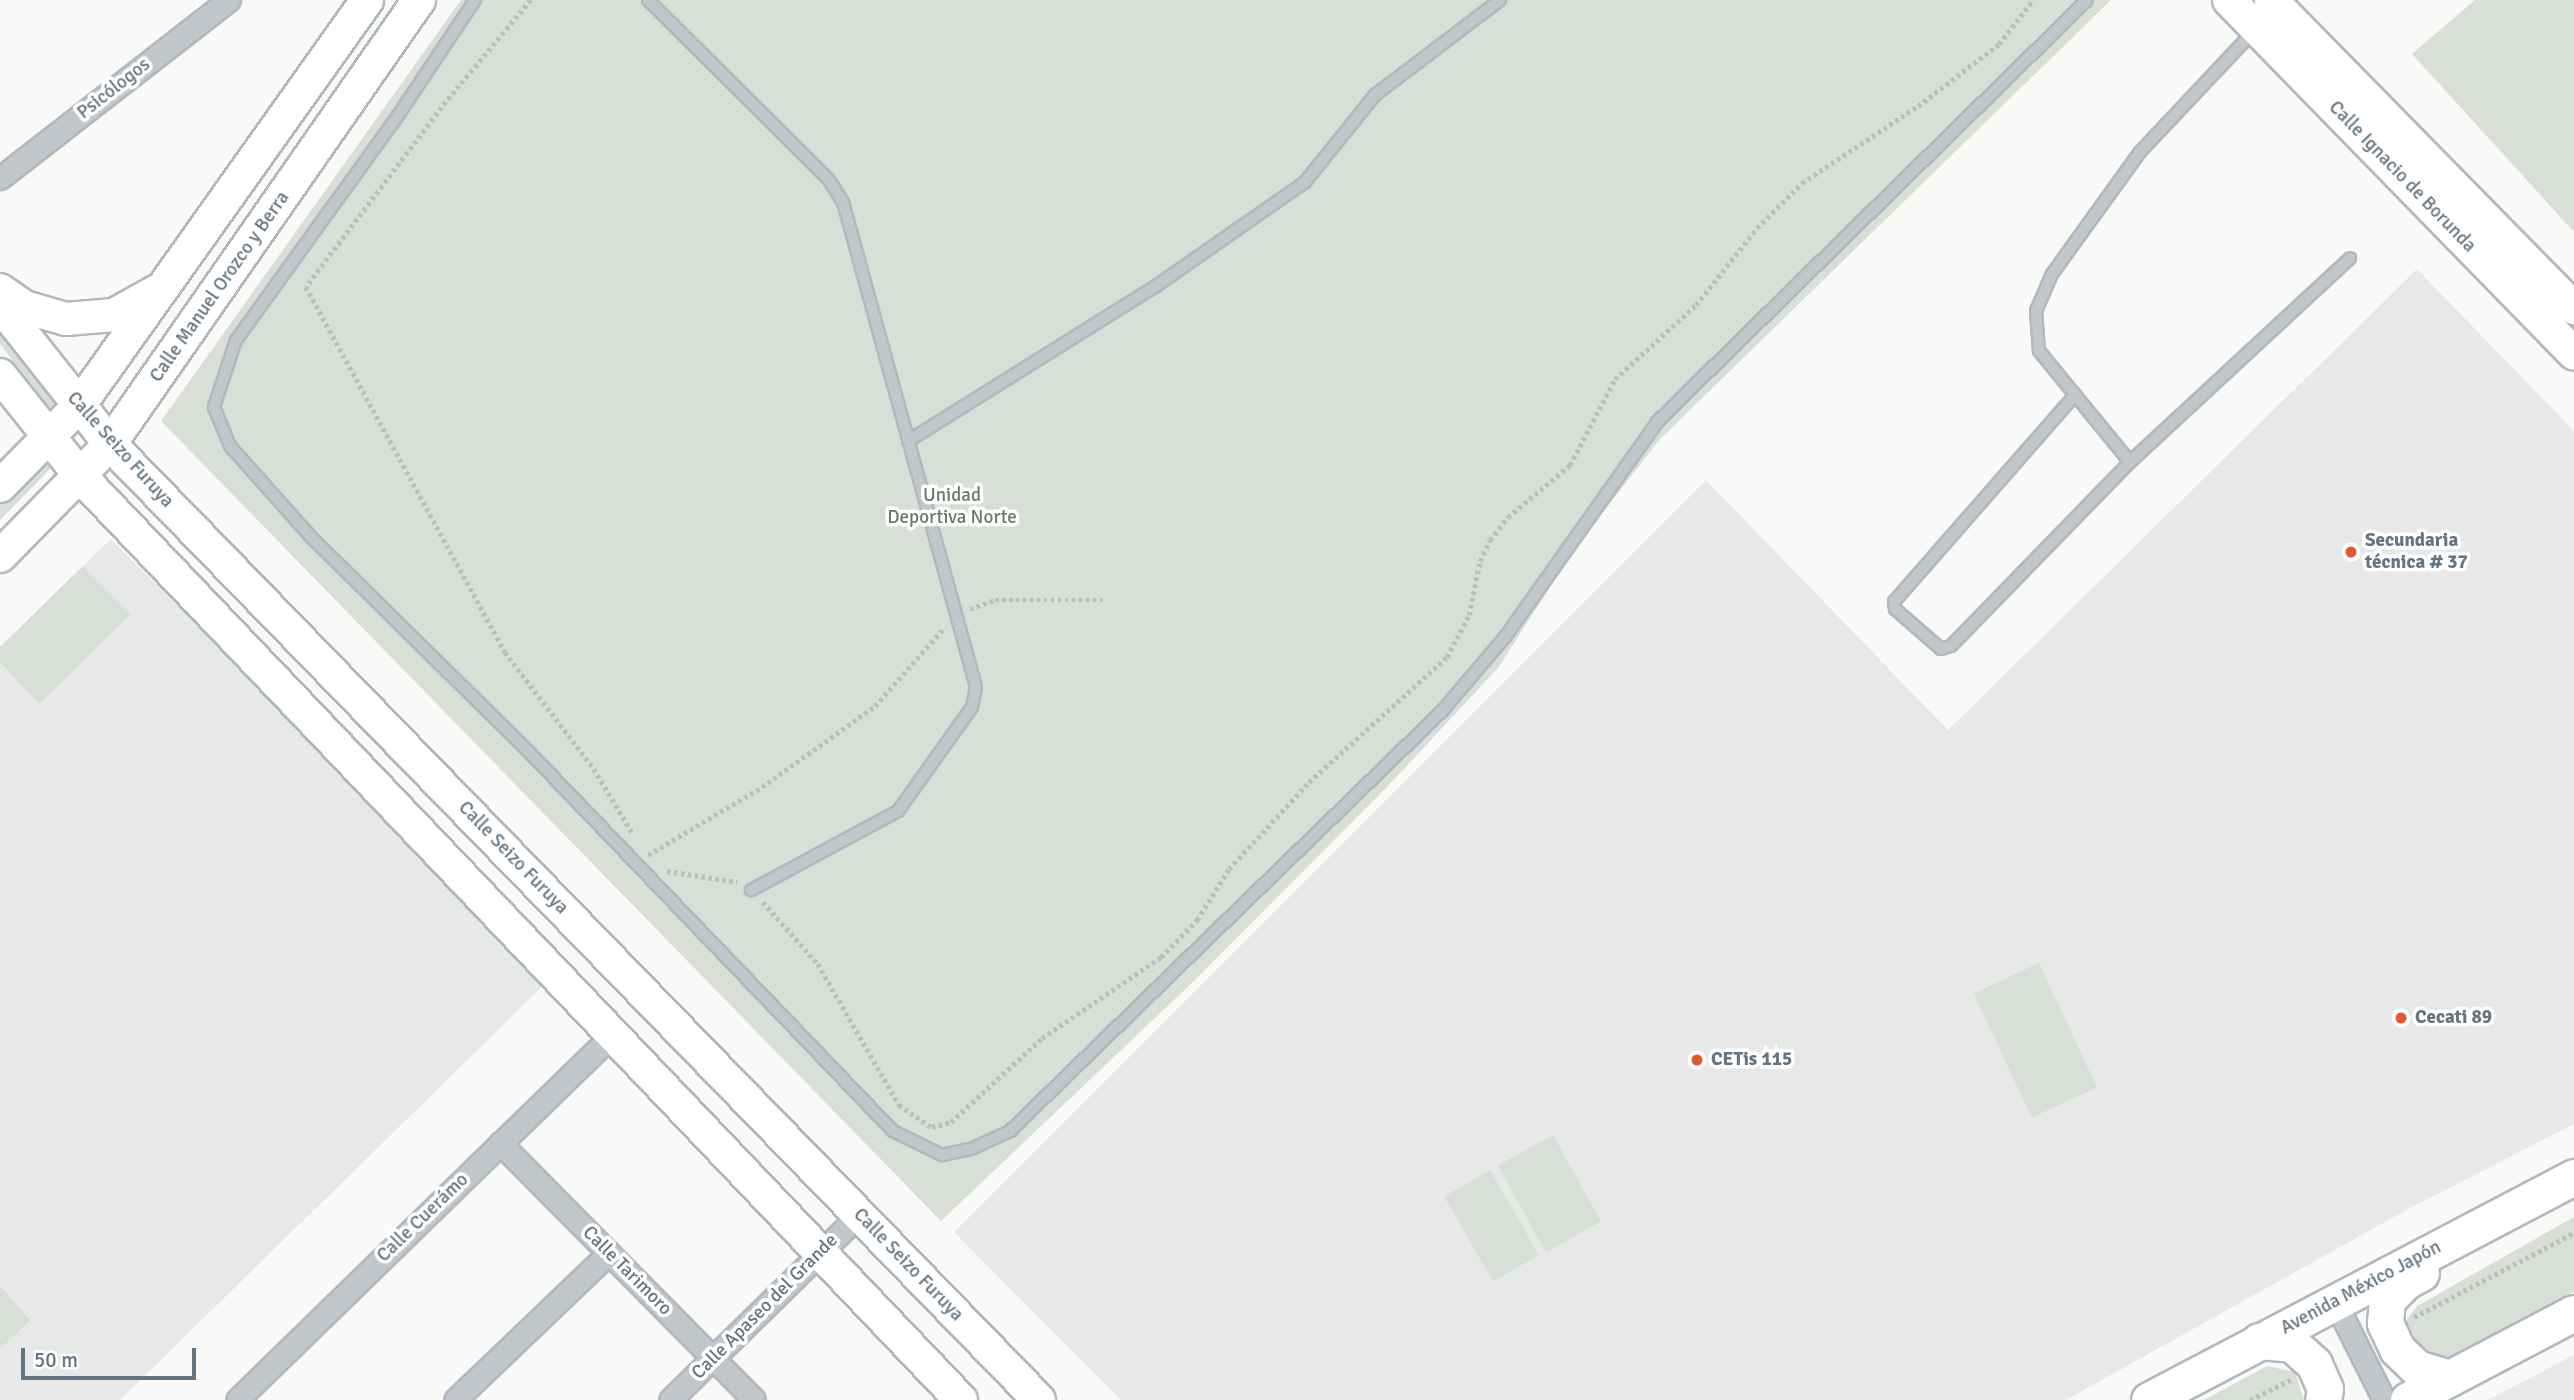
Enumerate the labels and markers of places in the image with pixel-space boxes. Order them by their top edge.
place label: Secundaria técnica # 37 [2365,530,2468,574]
marker: Secundaria técnica # 37 [2343,544,2359,560]
place label: Cecati 89 [2415,1007,2492,1029]
marker: Cecati 89 [2393,1010,2409,1026]
place label: CETis 115 [1711,1049,1792,1071]
marker: CETis 115 [1689,1052,1705,1068]

